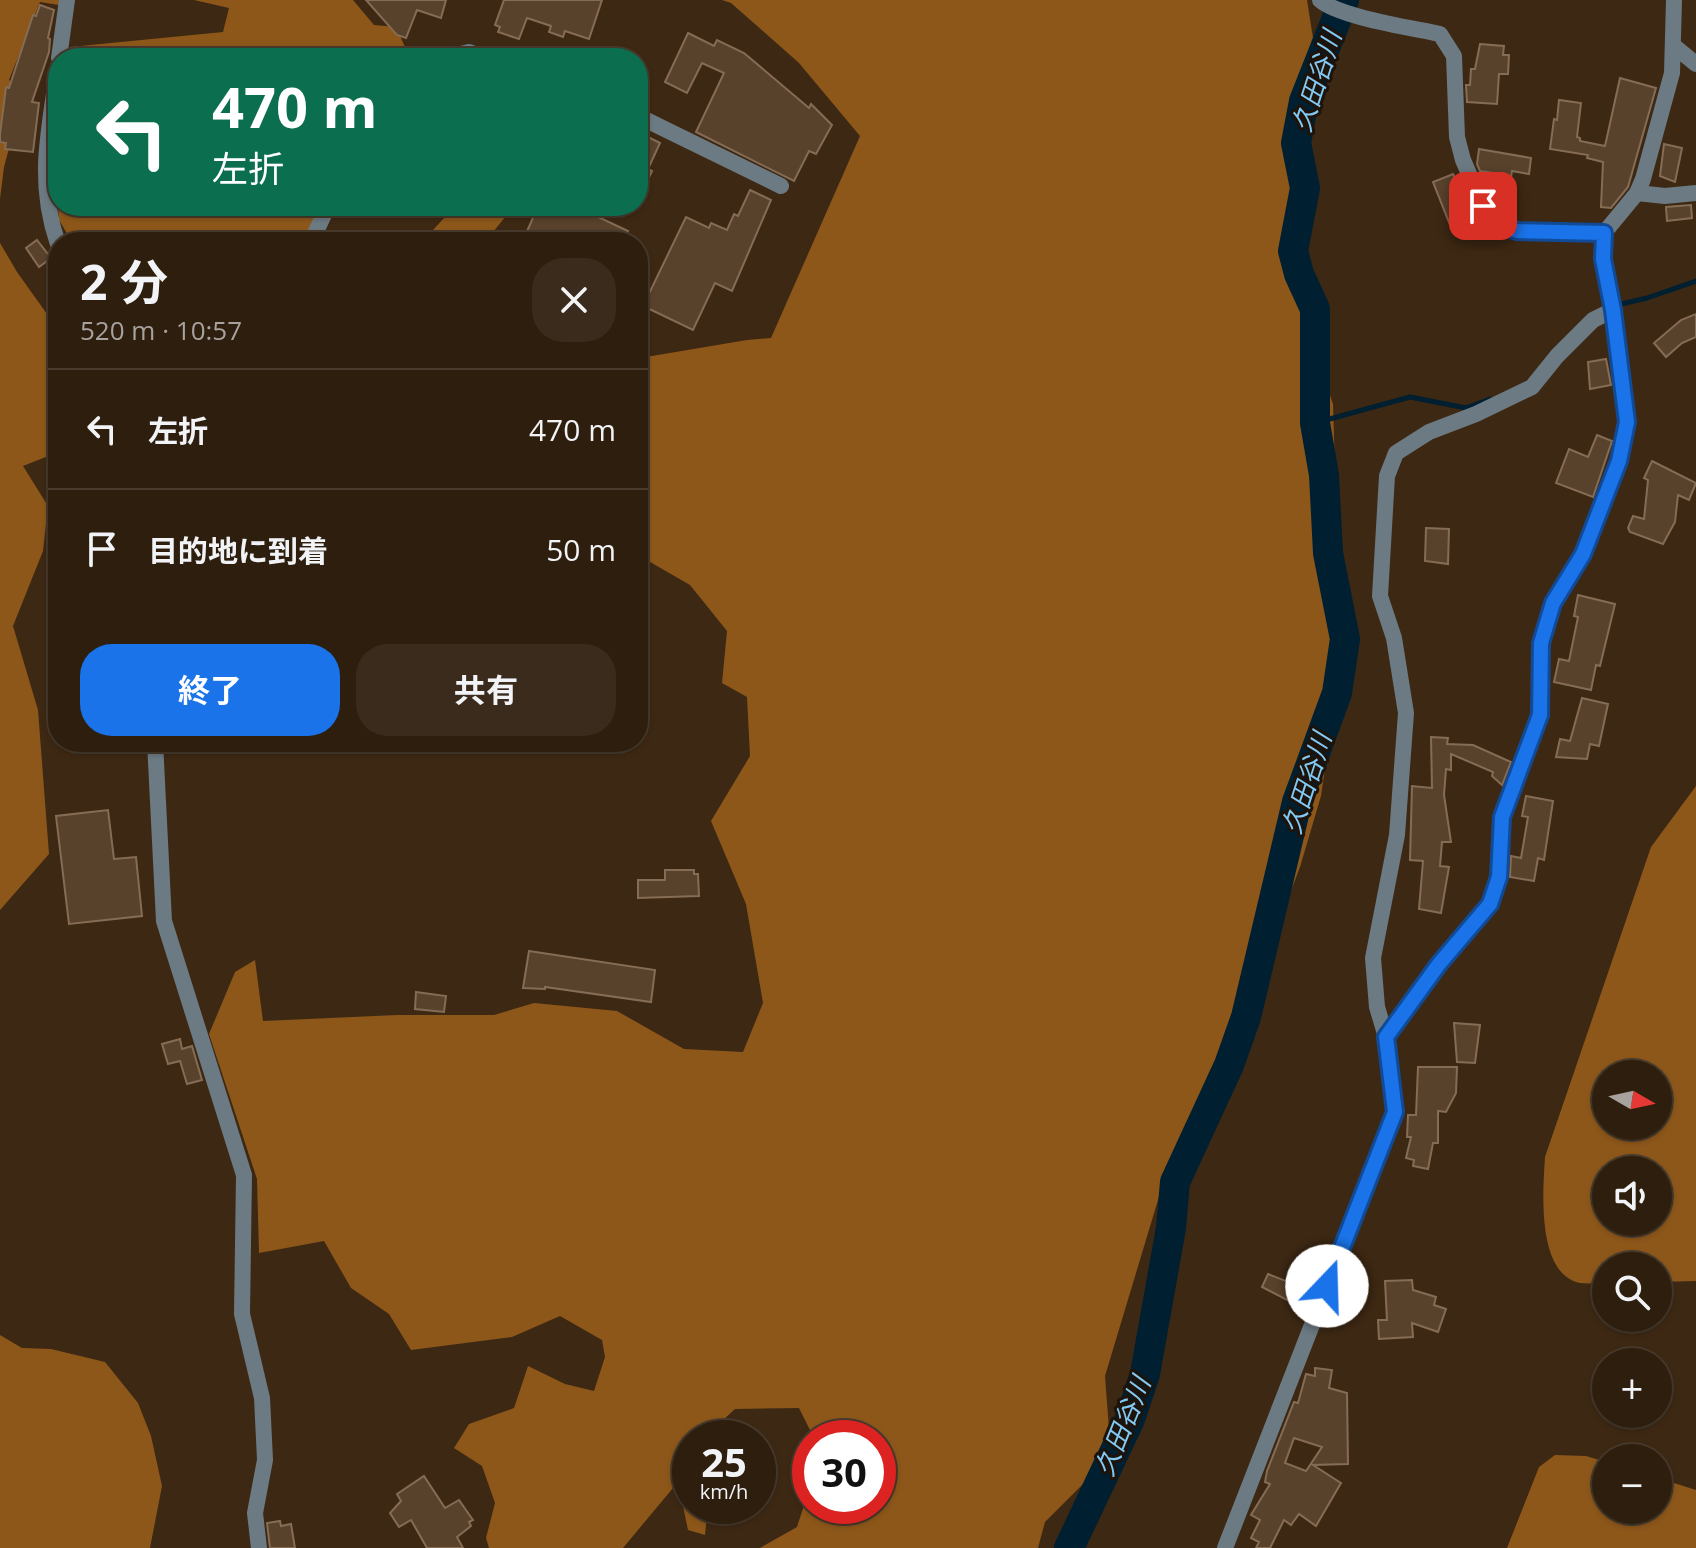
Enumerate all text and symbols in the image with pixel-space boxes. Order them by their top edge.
water label: 久田谷川 [1283,23,1350,136]
text: 470 m [212,68,378,144]
icon: left [80,80,184,184]
text: 左折 [212,144,284,193]
pin [1449,172,1517,240]
icon: arrive [1461,184,1505,228]
text: 2 分 [80,249,168,314]
button: close [532,258,616,342]
text: 520 m · 10:57 [80,312,242,348]
icon: left [80,407,124,451]
text: 470 m [529,409,616,450]
text: 左折 [148,410,208,451]
icon: arrive [80,527,124,571]
text: 50 m [546,529,616,570]
text: 目的地に到着 [148,530,328,571]
button: 終了 [80,644,340,736]
button: 共有 [356,644,616,736]
water label: 久田谷川 [1273,725,1340,838]
north arrow [1592,1060,1672,1140]
map controls [1592,1060,1672,1524]
button: sound [1592,1156,1672,1236]
position arrow [1285,1244,1369,1328]
button: search [1592,1252,1672,1332]
button: + [1592,1348,1672,1428]
water label: 久田谷川 [1086,1368,1159,1481]
speed limit sign: 30 [792,1420,896,1524]
text: 25 [701,1434,747,1489]
button: − [1592,1444,1672,1524]
text: km/h [700,1478,748,1505]

